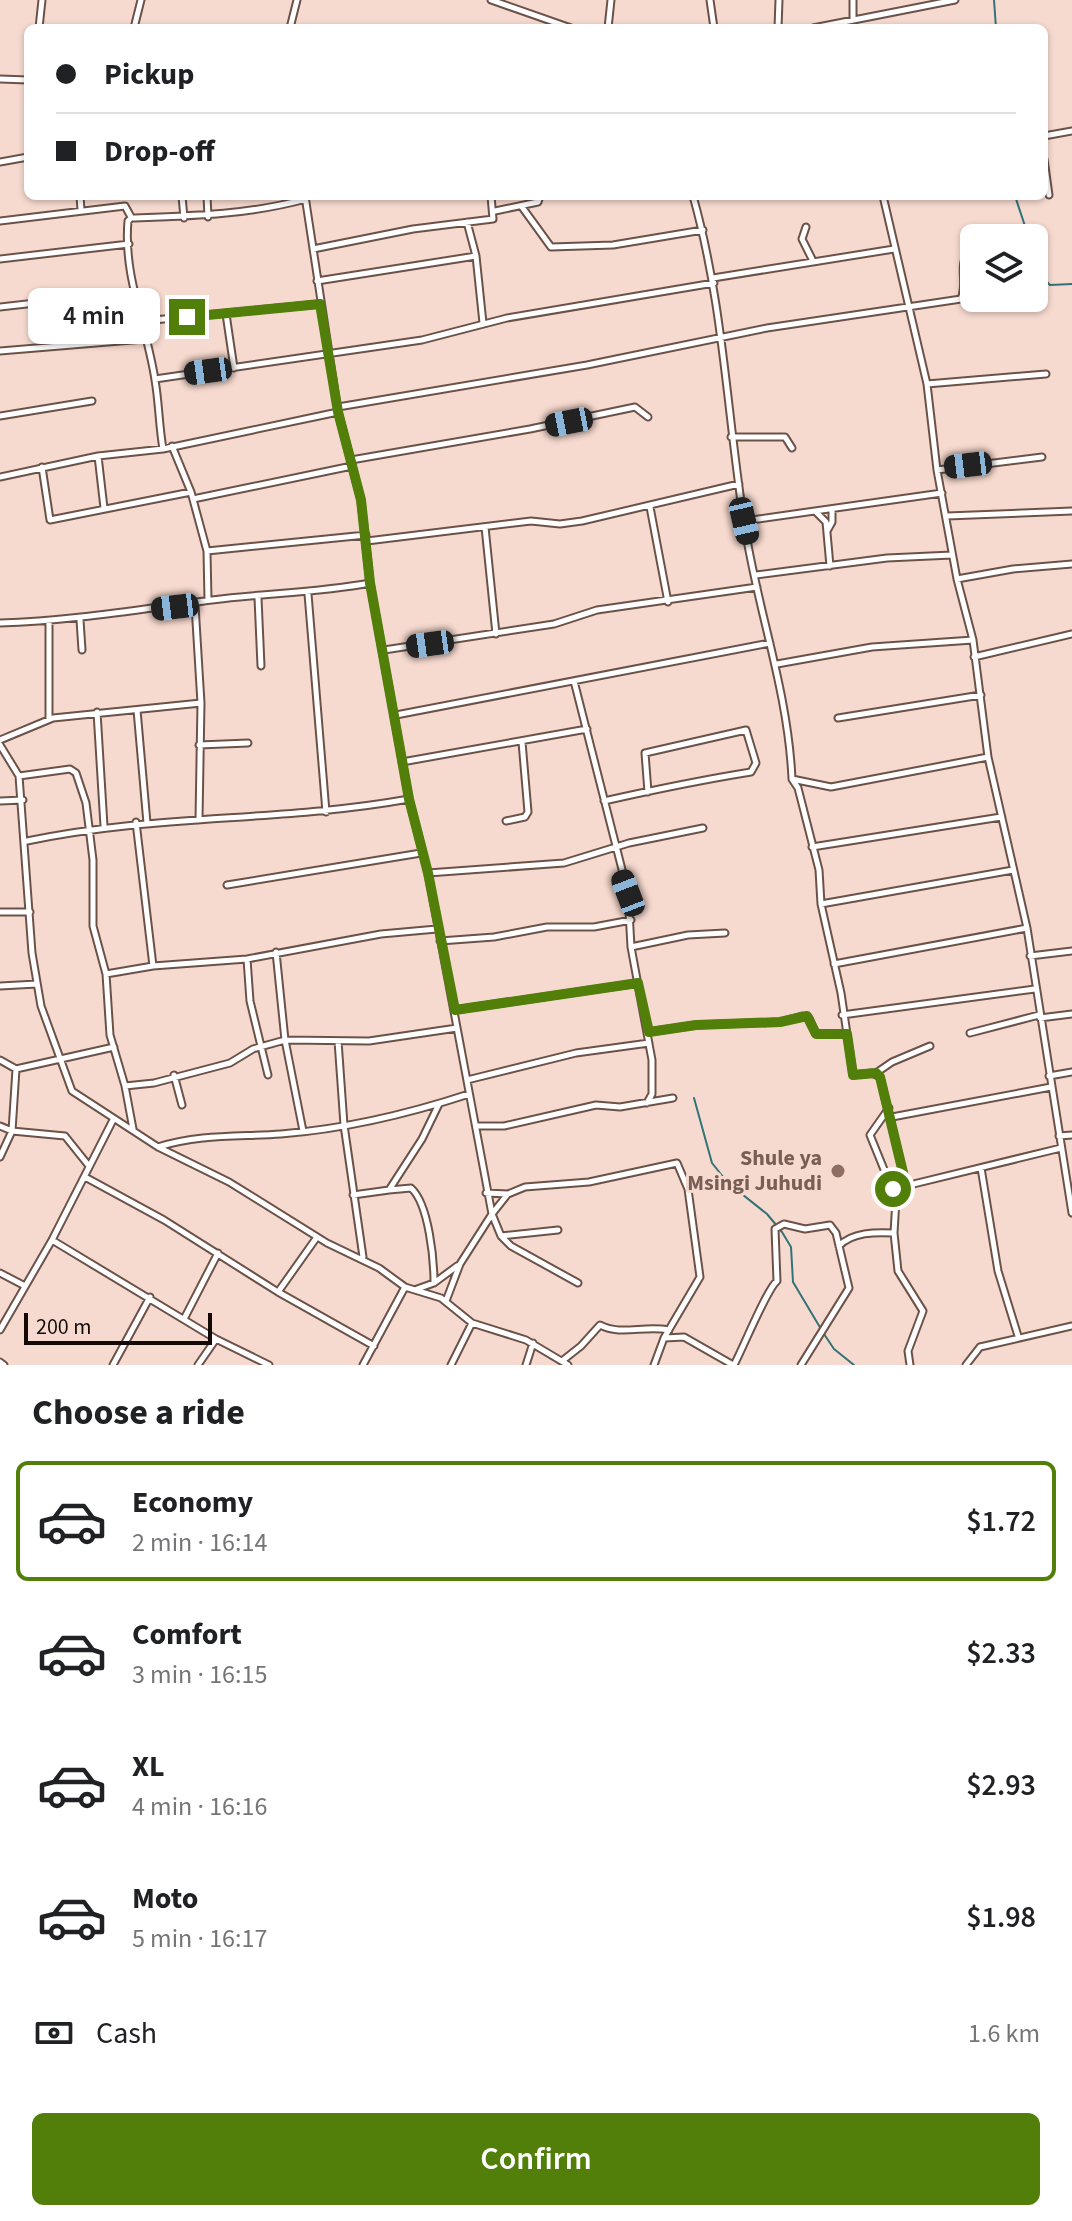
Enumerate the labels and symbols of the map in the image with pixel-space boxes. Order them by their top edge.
callout: 4 min [27,289,159,345]
route end [169,299,205,335]
car [183,356,233,386]
car [543,406,595,438]
car [943,450,993,480]
car [727,495,761,547]
car [150,592,200,622]
car [405,629,455,659]
car [608,866,648,920]
place label: Shule ya Msingi Juhudi [687,1142,822,1199]
marker: Shule ya Msingi Juhudi [829,1162,847,1180]
route start [875,1171,911,1207]
scale bar [24,1309,212,1345]

